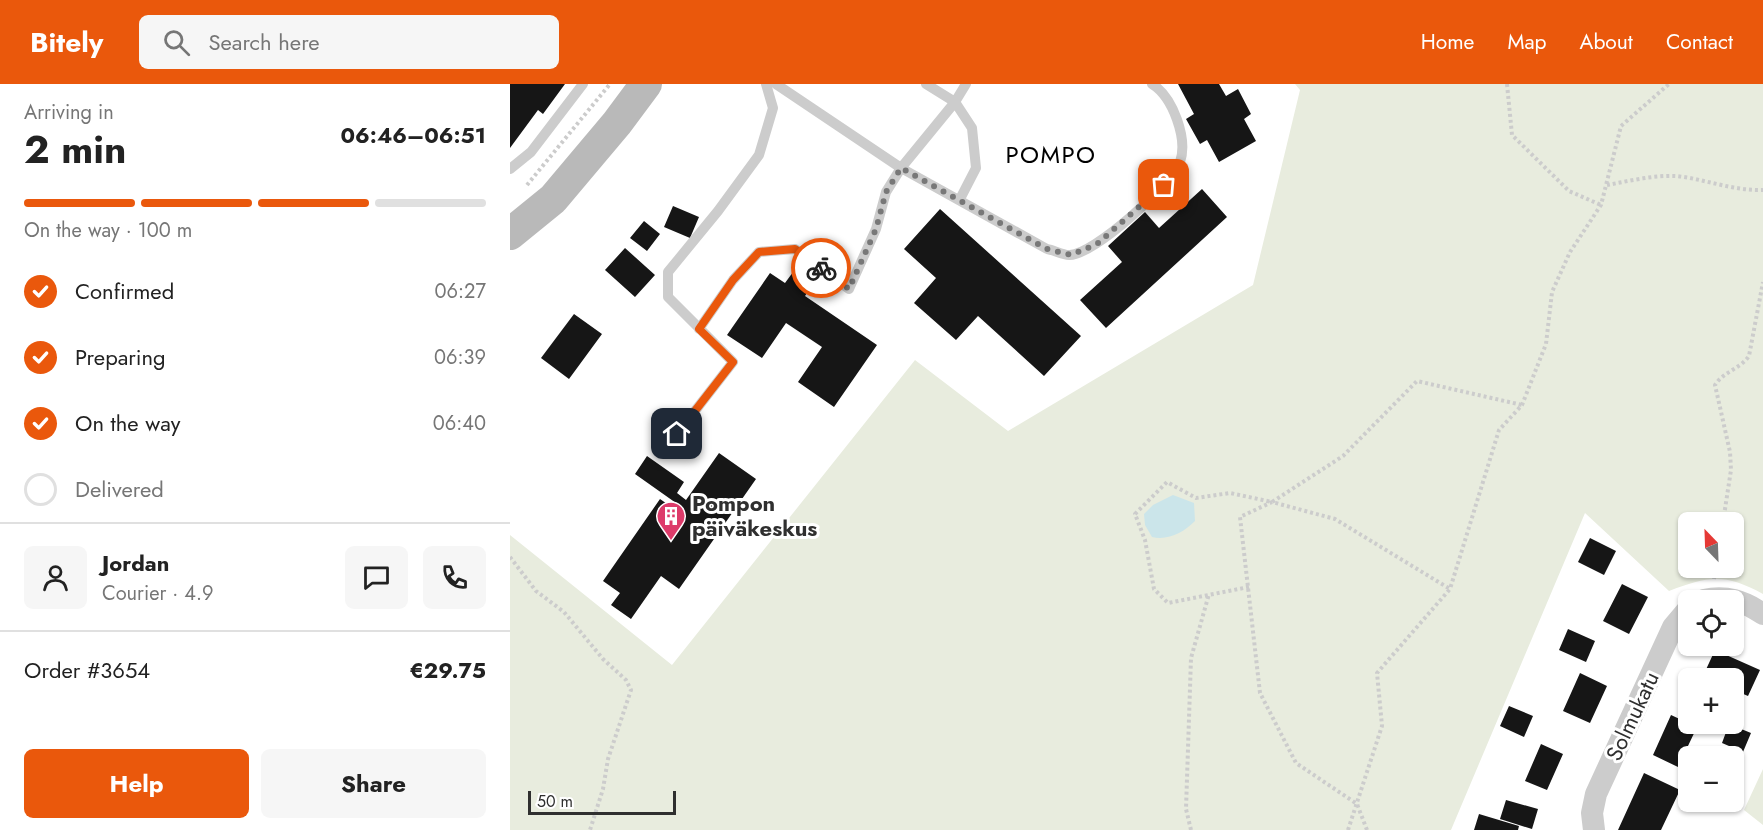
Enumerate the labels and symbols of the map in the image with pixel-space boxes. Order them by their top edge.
district label: POMPO [1005,137,1097,172]
pin [1138,159,1189,210]
courier [791,238,851,298]
pin [651,408,702,459]
place label: Pompon päiväkeskus [692,487,817,544]
building icon: Pompon päiväkeskus [655,500,687,542]
north arrow [1678,512,1744,578]
street label: Solmukatu [1597,666,1667,766]
scale bar [528,788,676,816]

